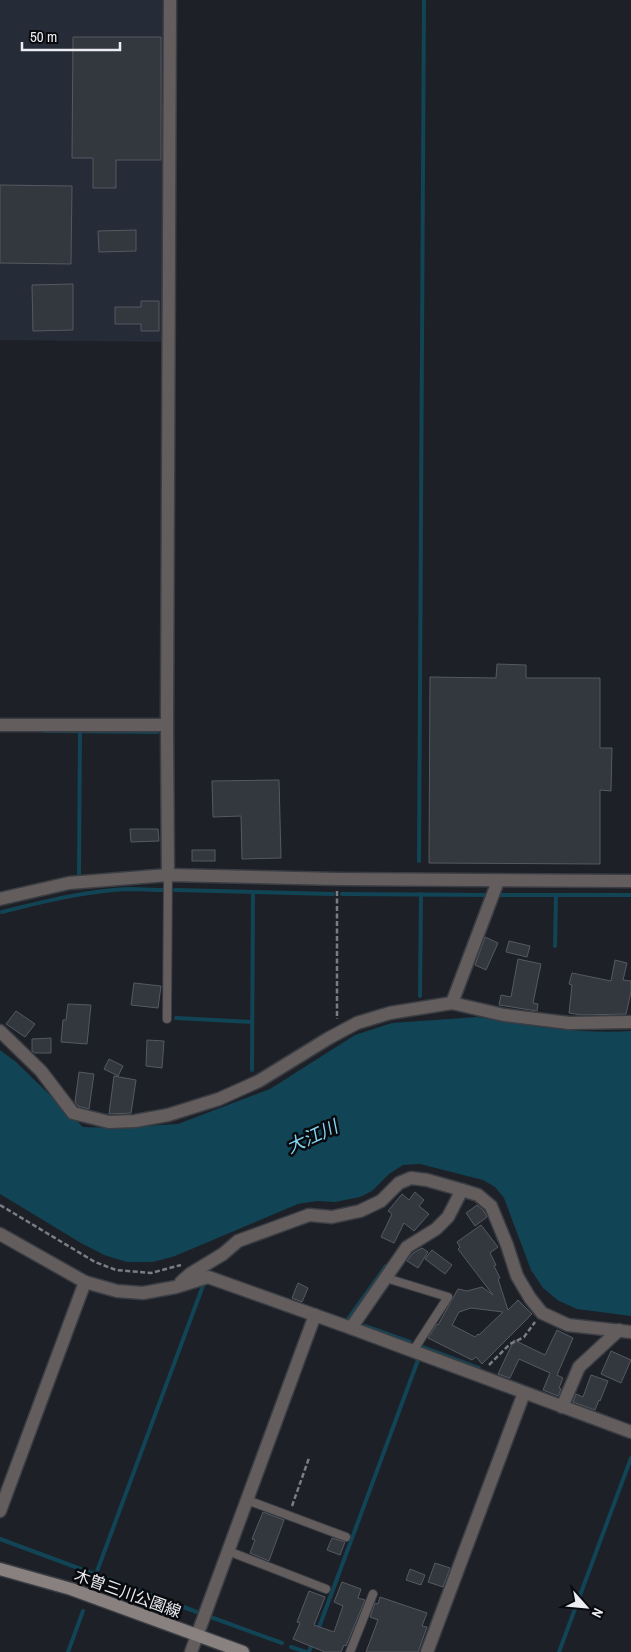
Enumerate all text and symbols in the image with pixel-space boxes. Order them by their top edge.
scale bar [22,20,120,52]
text: 50 m [30,26,57,47]
water label: 大江川 [282,1113,343,1159]
street label: 木曽三川公園線 [72,1564,184,1622]
north arrow [561,1582,611,1632]
text: N [588,1605,607,1621]

